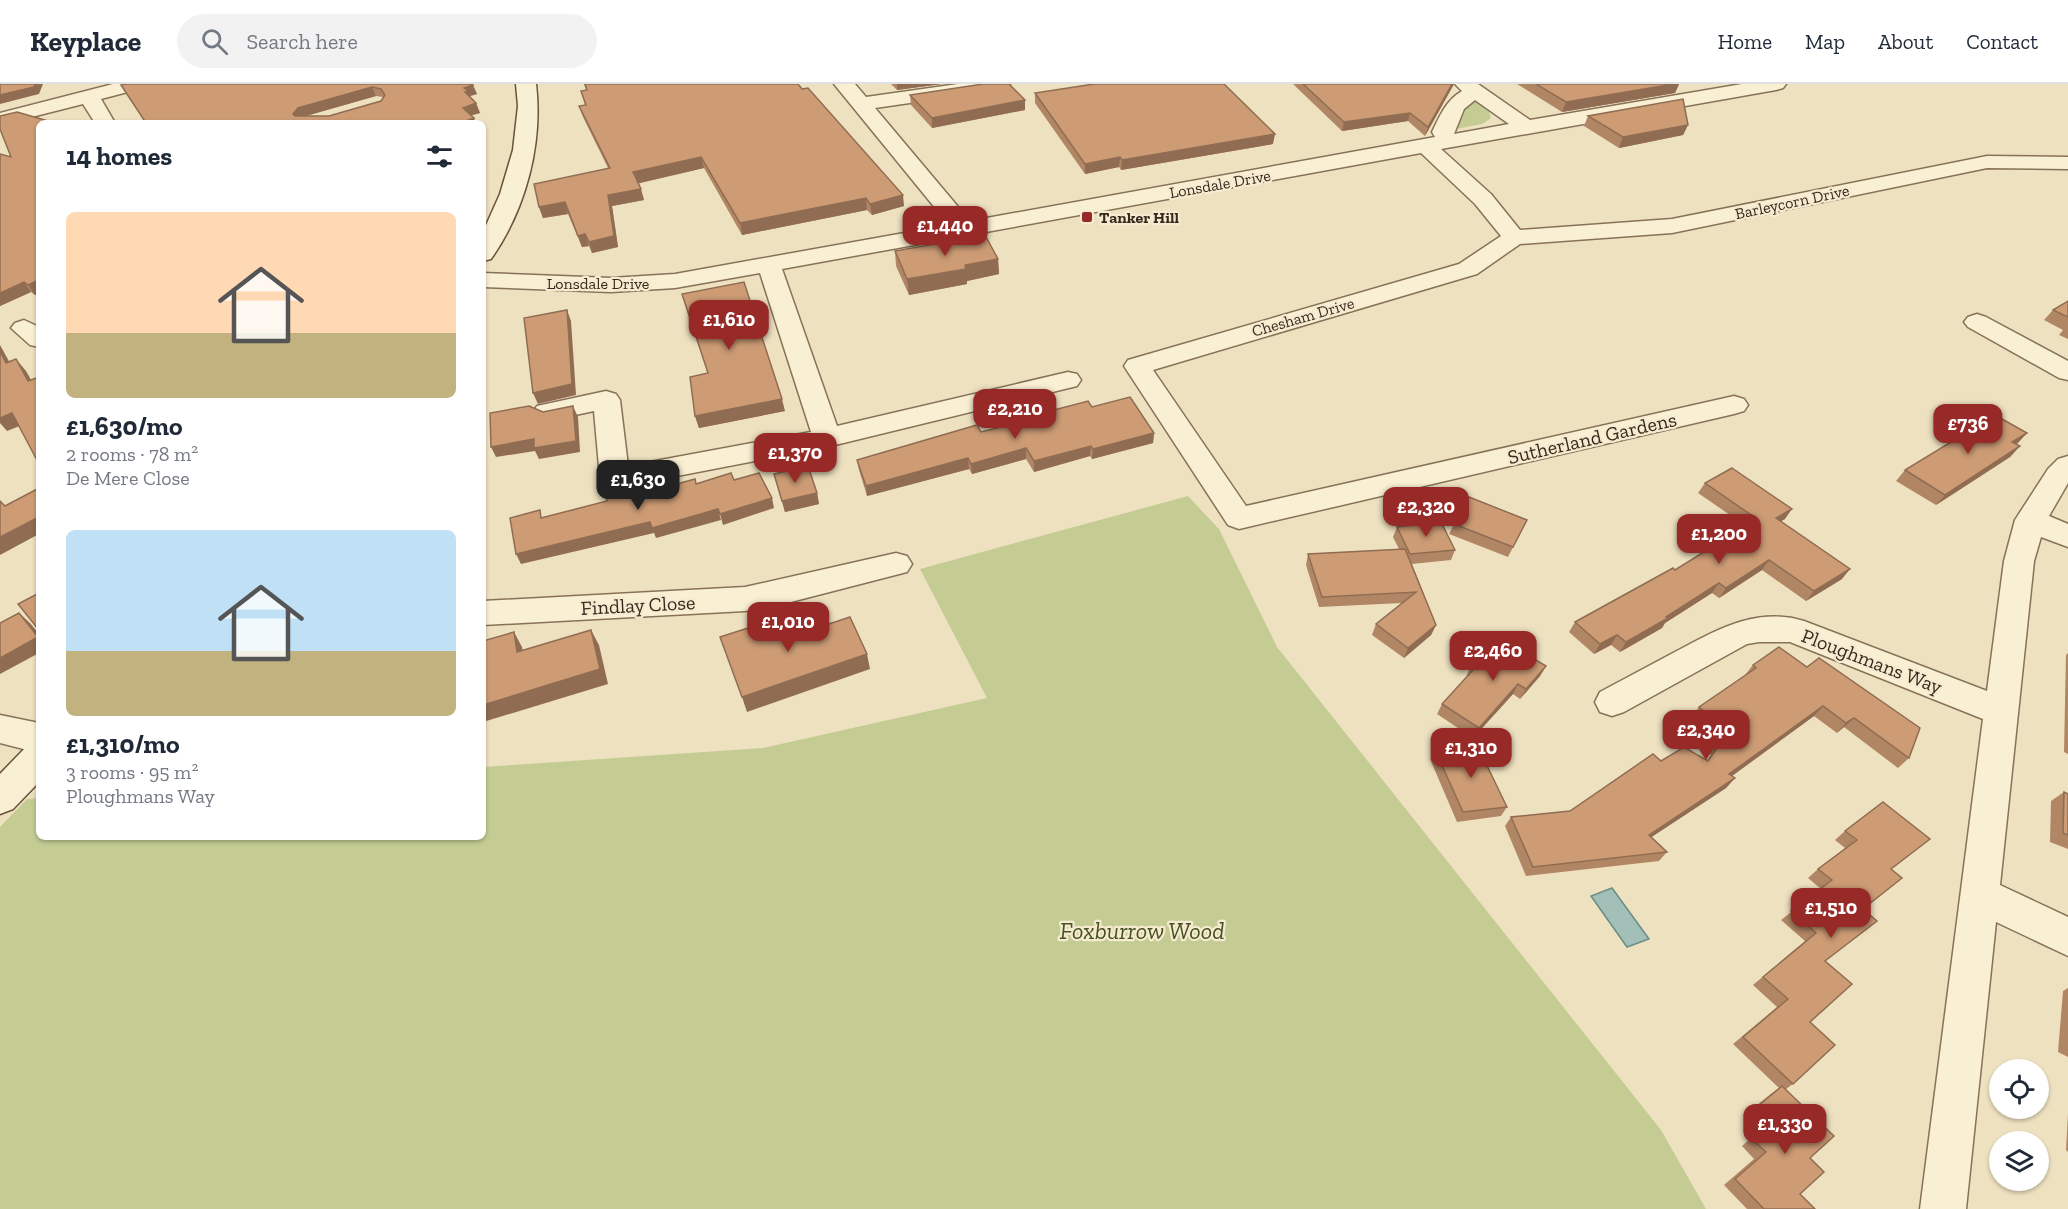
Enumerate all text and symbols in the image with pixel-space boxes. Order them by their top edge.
search box [177,14,597,68]
text: Keyplace [30,25,141,58]
icon: search [198,25,231,58]
text: Search here [246,28,358,55]
text: Home [1718,29,1772,54]
text: Map [1805,29,1845,54]
text: About [1878,29,1933,54]
text: Contact [1966,29,2038,54]
text: 14 homes [66,140,172,172]
icon: filters [423,140,456,173]
street label: Lonsdale Drive [1168,166,1272,202]
street label: Barleycorn Drive [1733,181,1851,223]
pin: £1,440 [896,206,994,257]
place label: Tanker Hill [1099,208,1179,227]
marker: Tanker Hill [1080,210,1094,224]
text: £1,440 [917,213,973,237]
icon: home [207,251,315,359]
street label: Lonsdale Drive [547,274,649,293]
street label: Chesham Drive [1250,293,1356,341]
pin: £1,610 [680,300,778,351]
text: £1,610 [703,307,755,331]
pin: £2,210 [966,389,1064,440]
text: £2,210 [987,396,1043,420]
pin: £736 [1932,404,2004,455]
street label: Sutherland Gardens [1505,407,1679,469]
text: £1,630/mo [66,410,183,442]
text: £736 [1947,411,1989,435]
pin: £1,370 [746,433,844,484]
text: £1,370 [768,440,822,464]
text: 2 rooms · 78 m² [66,442,198,466]
pin: £1,630 [589,460,687,511]
text: De Mere Close [66,466,190,490]
text: £1,630 [610,467,666,491]
pin: £2,320 [1377,487,1475,538]
text: £2,320 [1397,494,1455,518]
pin: £1,200 [1670,514,1768,565]
text: £1,200 [1691,521,1747,545]
icon: home [207,569,315,677]
street label: Findlay Close [580,590,696,620]
pin: £1,010 [739,602,837,653]
text: £1,010 [761,609,815,633]
street label: Ploughmans Way [1798,623,1946,699]
pin: £2,460 [1444,631,1542,682]
text: £2,460 [1464,638,1522,662]
pin: £2,340 [1657,710,1755,761]
text: £2,340 [1677,717,1735,741]
text: £1,310/mo [66,728,180,760]
pin: £1,310 [1422,728,1520,779]
text: £1,310 [1445,735,1497,759]
text: 3 rooms · 95 m² [66,760,198,784]
text: Ploughmans Way [66,784,215,808]
pin: £1,510 [1782,888,1880,939]
text: £1,510 [1805,895,1857,919]
park label: Foxburrow Wood [1059,916,1225,945]
map controls [1989,1059,2049,1191]
button: locate [1989,1059,2049,1119]
pin: £1,330 [1736,1104,1834,1155]
text: £1,330 [1757,1111,1813,1135]
button: layers [1989,1131,2049,1191]

